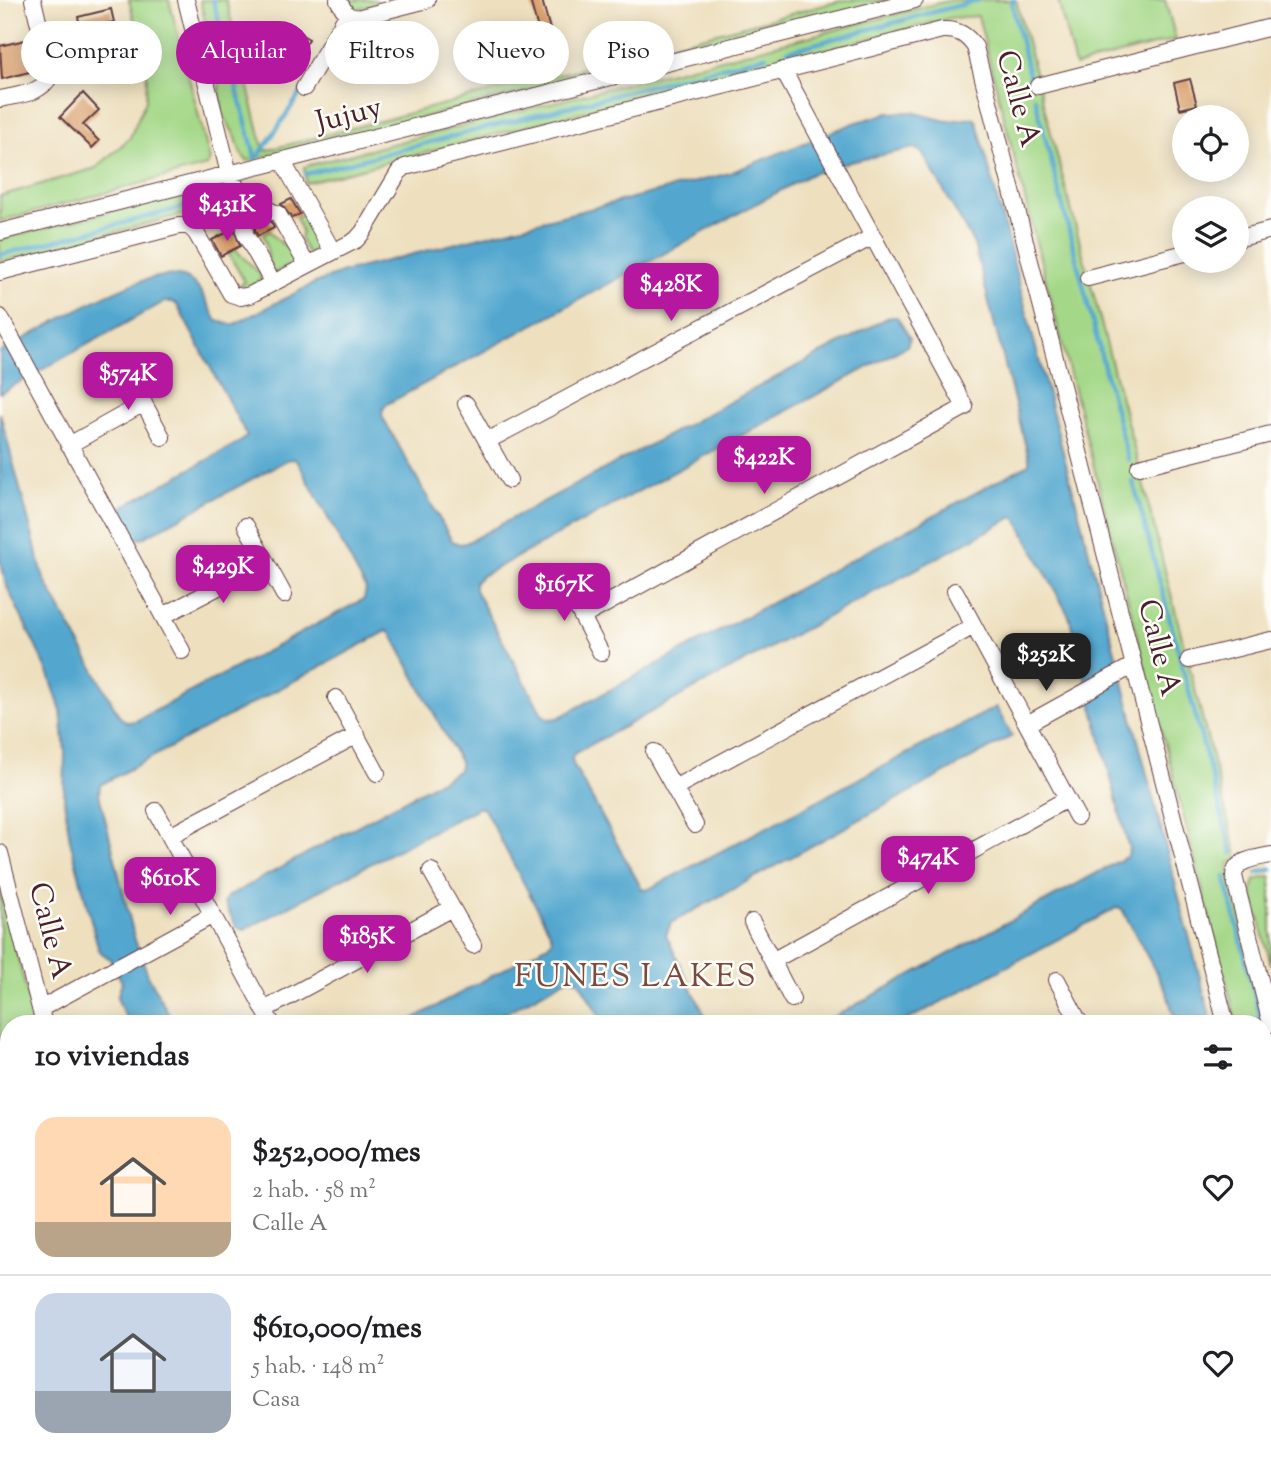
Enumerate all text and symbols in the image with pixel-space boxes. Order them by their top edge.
chip: Comprar [21,21,162,84]
chip: Alquilar [176,21,311,84]
chip: Filtros [325,21,439,84]
chip: Nuevo [453,21,569,84]
chip: Piso [583,21,674,84]
street label: Calle A [983,46,1051,152]
street label: Jujuy [310,87,387,145]
map controls [1172,105,1249,273]
button: locate [1172,105,1249,182]
pin: $431K [178,184,276,243]
text: $431K [198,189,256,222]
button: layers [1172,196,1249,273]
pin: $428K [622,264,720,323]
text: $428K [640,269,702,302]
pin: $574K [79,352,177,412]
text: $574K [99,358,157,391]
pin: $422K [715,436,813,496]
text: $422K [733,442,795,475]
pin: $429K [174,546,272,605]
text: $429K [192,551,254,584]
pin: $167K [515,564,613,623]
text: $167K [534,569,594,602]
street label: Calle A [1125,595,1191,701]
pin: $252K [997,634,1095,693]
text: $252K [1017,639,1075,672]
pin: $474K [879,836,977,896]
text: $474K [897,842,959,875]
pin: $610K [121,858,219,917]
text: $610K [140,863,200,896]
street label: Calle A [16,878,82,984]
pin: $185K [318,916,416,975]
text: $185K [339,921,395,954]
district label: FUNES LAKES [514,955,758,1001]
text: 10 viviendas [35,1036,189,1079]
icon: filters [1199,1038,1237,1076]
text: $252,000/mes [252,1132,421,1175]
icon: home [91,1145,175,1229]
icon: heart [1199,1168,1237,1206]
text: 2 hab. · 58 m² [252,1175,376,1208]
text: Calle A [252,1208,328,1241]
text: $610,000/mes [252,1308,422,1351]
icon: home [91,1321,175,1405]
icon: heart [1199,1344,1237,1382]
text: 5 hab. · 148 m² [252,1351,385,1384]
text: Casa [252,1384,300,1417]

